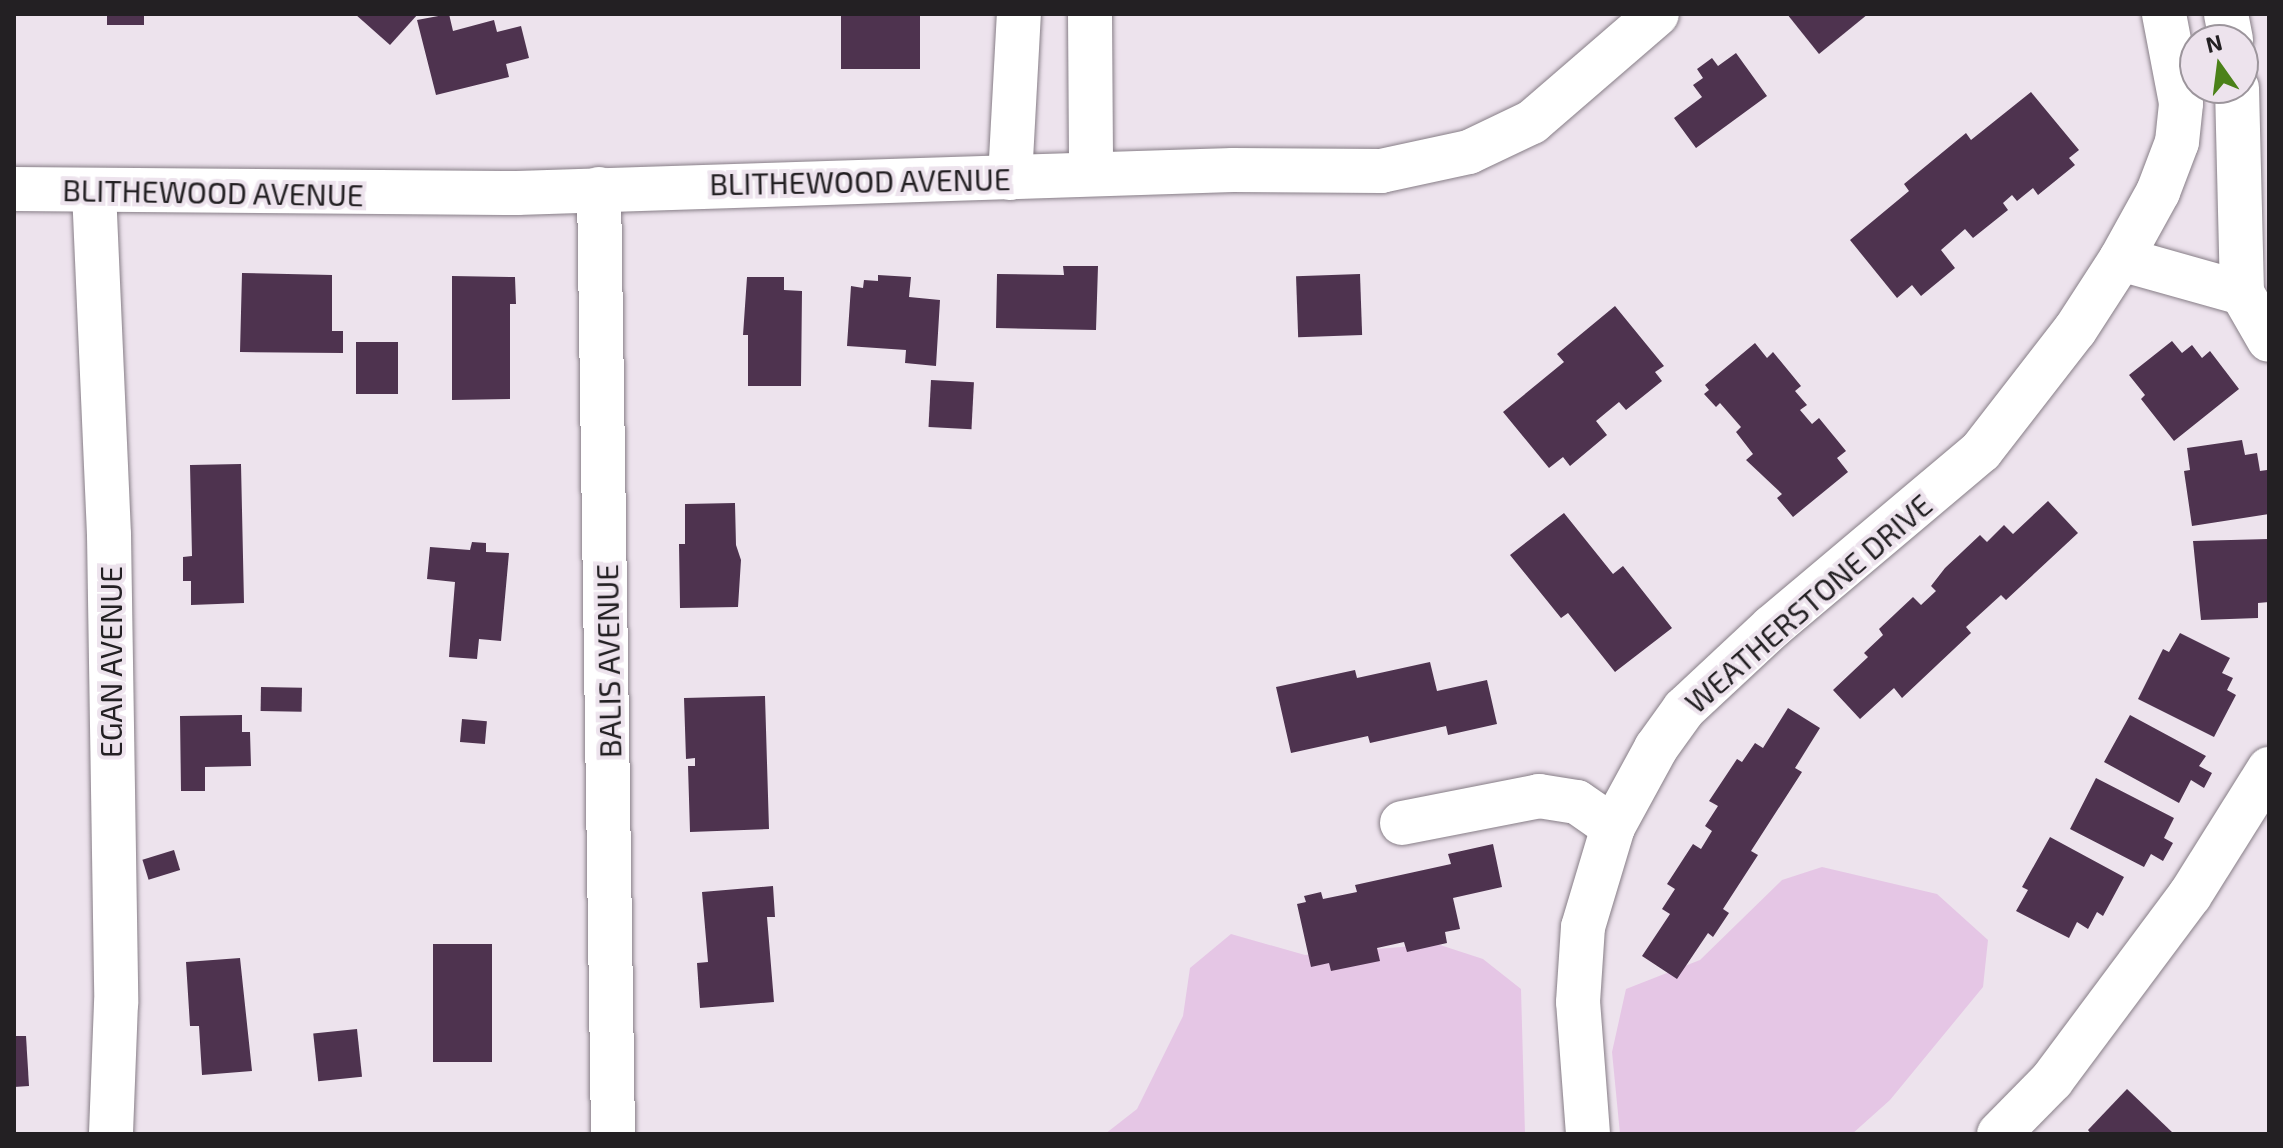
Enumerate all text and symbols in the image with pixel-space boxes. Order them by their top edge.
north arrow [2179,24,2259,104]
text: N [2203,28,2225,57]
street label: BLITHEWOOD AVENUE [709,160,1011,202]
street label: BLITHEWOOD AVENUE [62,171,364,213]
street label: WEATHERSTONE DRIVE [1677,486,1939,720]
street label: BALIS AVENUE [588,563,628,759]
street label: EGAN AVENUE [92,566,128,758]

